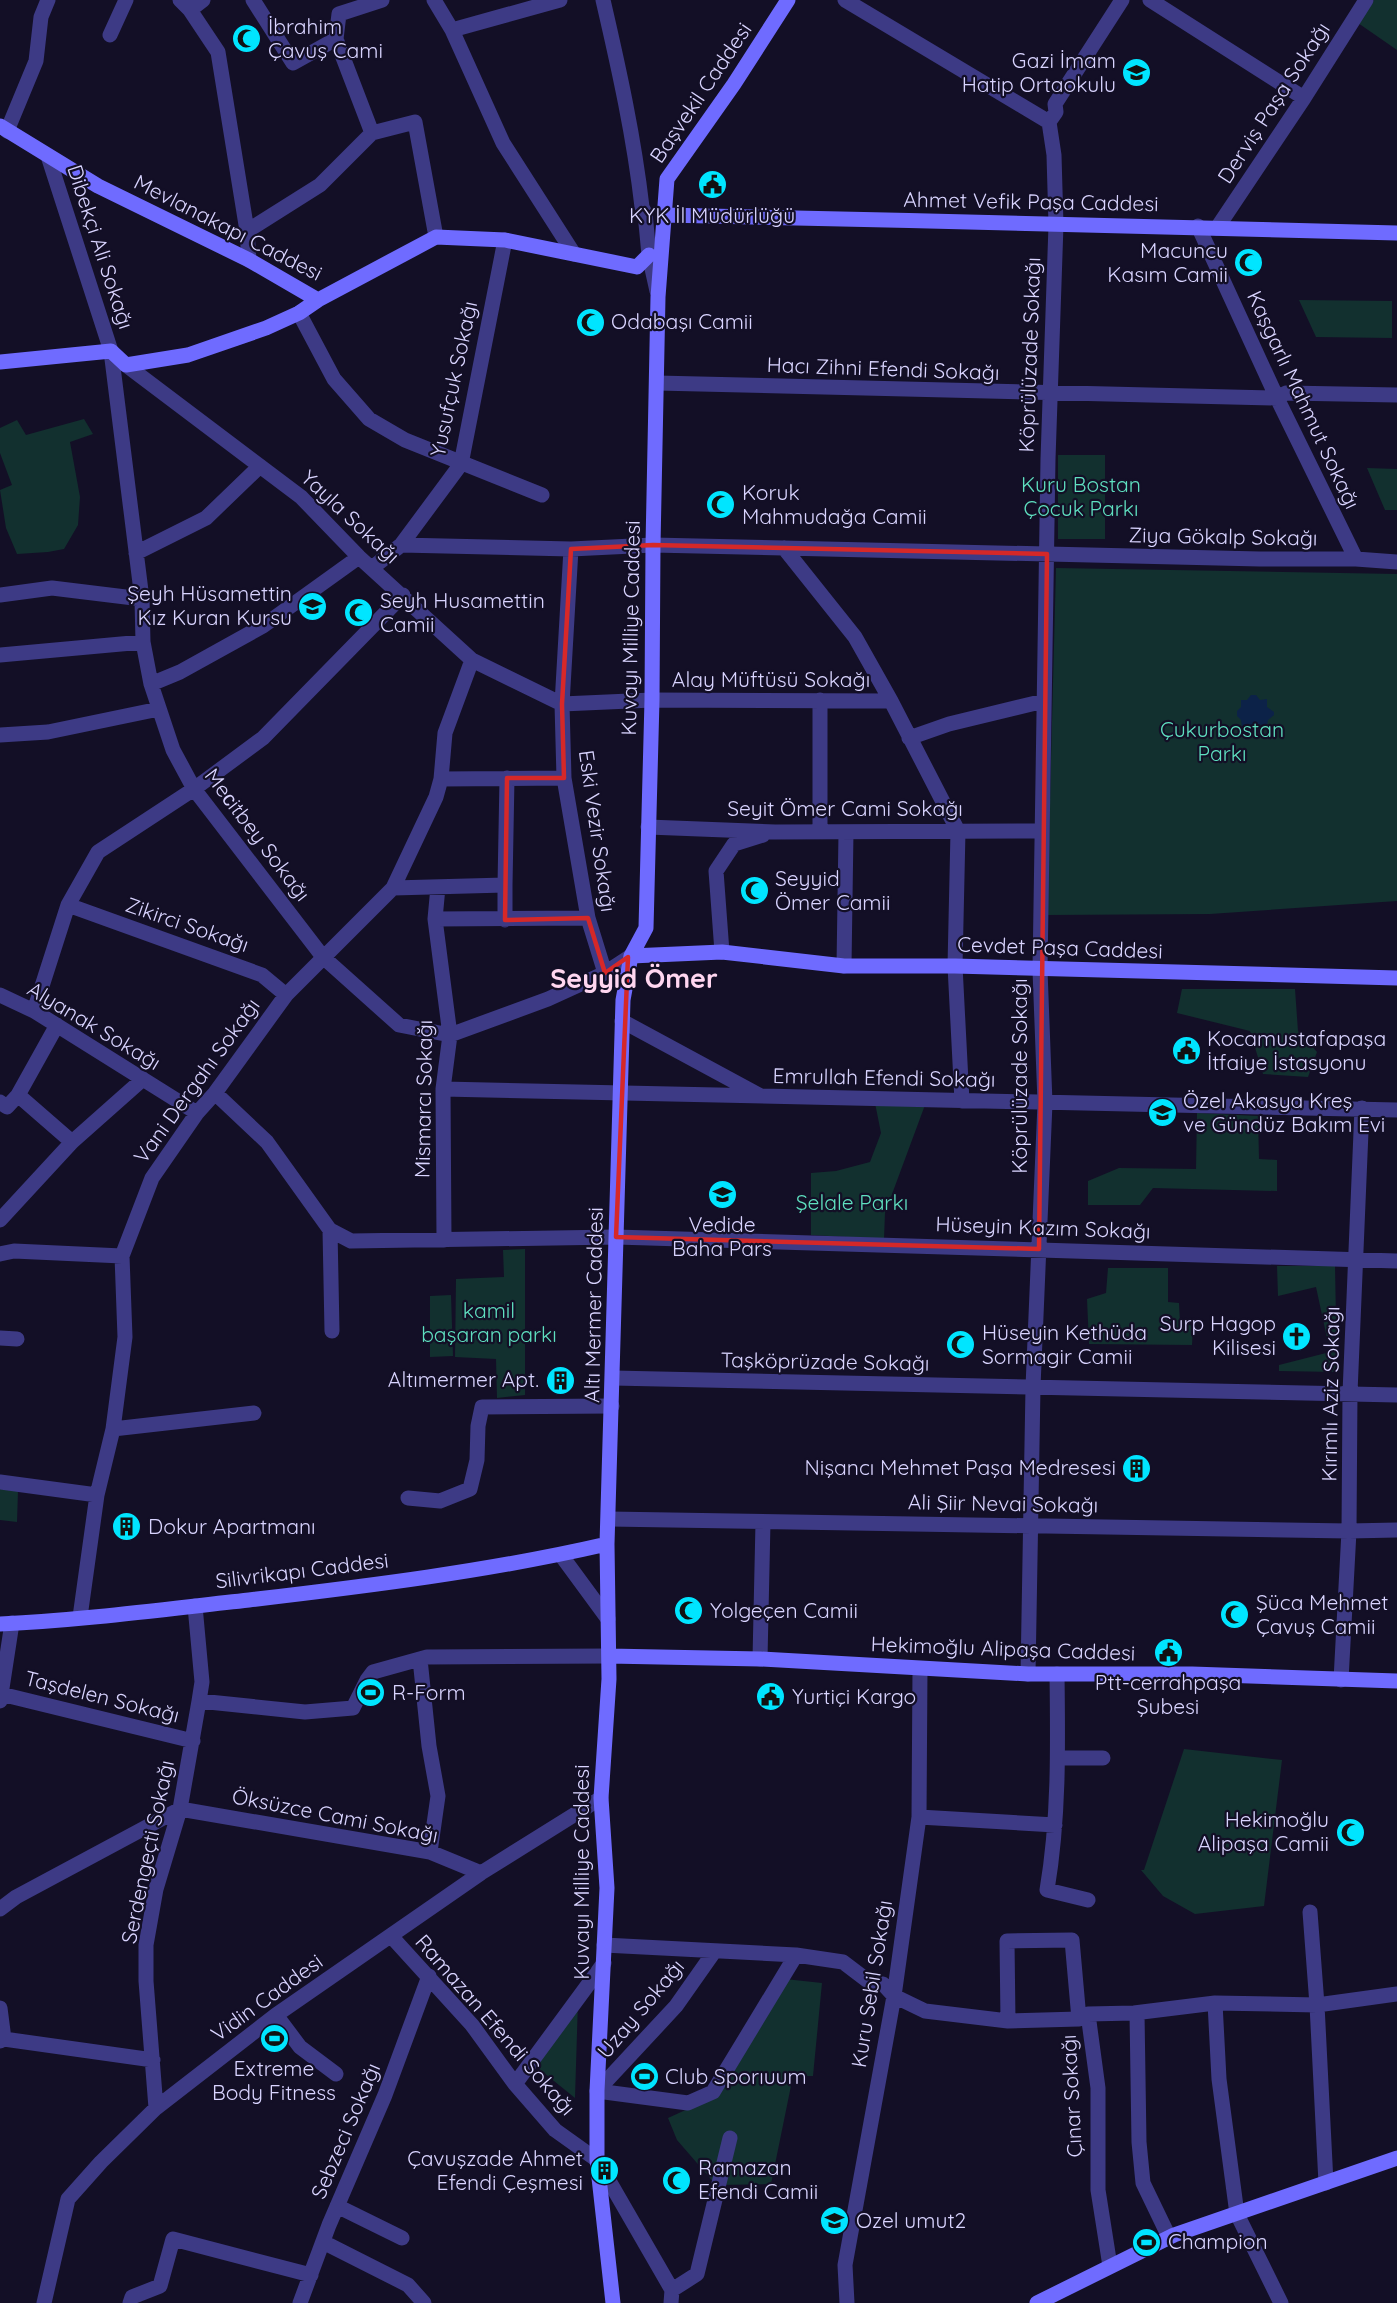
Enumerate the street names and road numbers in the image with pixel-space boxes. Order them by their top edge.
street label: Başvekil Caddesi [644,17,757,167]
street label: Derviş Paşa Sokağı [1211,17,1335,188]
street label: Dibekçi Ali Sokağı [62,161,140,332]
street label: Mevlanakapı Caddesi [130,168,327,286]
street label: Ahmet Vefik Paşa Caddesi [903,186,1159,216]
street label: Köprülüzade Sokağı [1013,257,1045,453]
street label: Kaşgarlı Mahmut Sokağı [1242,286,1366,513]
street label: Yusufçuk Sokağı [424,299,482,459]
street label: Hacı Zihni Efendi Sokağı [766,351,1000,385]
street label: Yayla Sokağı [296,464,405,568]
street label: Kuvayı Milliye Caddesi [615,520,645,736]
street label: Ziya Gökalp Sokağı [1128,521,1318,551]
street label: Alay Müftüsü Sokağı [672,666,870,692]
street label: Eski Vezir Sokağı [574,748,622,913]
street label: Meсitbey Sokağı [199,763,316,906]
street label: Seyit Ömer Cami Sokağı [727,795,963,821]
street label: Zikirci Sokağı [122,891,252,957]
street label: Cevdet Paşa Caddesi [957,930,1163,964]
street label: Alyanak Sokağı [23,975,166,1075]
street label: Köprülüzade Sokağı [1006,978,1032,1174]
street label: Vani Dergahı Sokağı [128,993,265,1168]
street label: Mismarcı Sokağı [409,1020,437,1178]
street label: Emrullah Efendi Sokağı [772,1062,996,1092]
street label: Altı Mermer Caddesi [578,1207,608,1403]
street label: Hüseyin Kazım Sokağı [935,1210,1151,1244]
street label: Kırımlı Aziz Sokağı [1315,1306,1345,1482]
street label: Taşköprüzade Sokağı [720,1346,930,1376]
street label: Ali Şiir Nevai Sokağı [908,1488,1098,1518]
street label: Silivrikapı Caddesi [214,1546,390,1594]
street label: Hekimoğlu Alipaşa Caddesi [870,1630,1136,1666]
street label: Taşdelen Sokağı [22,1664,182,1728]
street label: Serdengeçti Sokağı [115,1758,179,1946]
street label: Kuvayı Milliye Caddesi [568,1764,594,1980]
street label: Öksüzce Cami Sokağı [230,1782,440,1848]
street label: Kuru Sebil Sokağı [845,1898,897,2069]
street label: Ramazan Efendi Sokağı [410,1929,581,2120]
street label: Vidin Caddesi [206,1948,327,2046]
street label: Uzay Sokağı [591,1954,689,2063]
street label: Çınar Sokağı [1055,2034,1087,2158]
street label: Sebzeci Sokağı [305,2059,385,2202]

